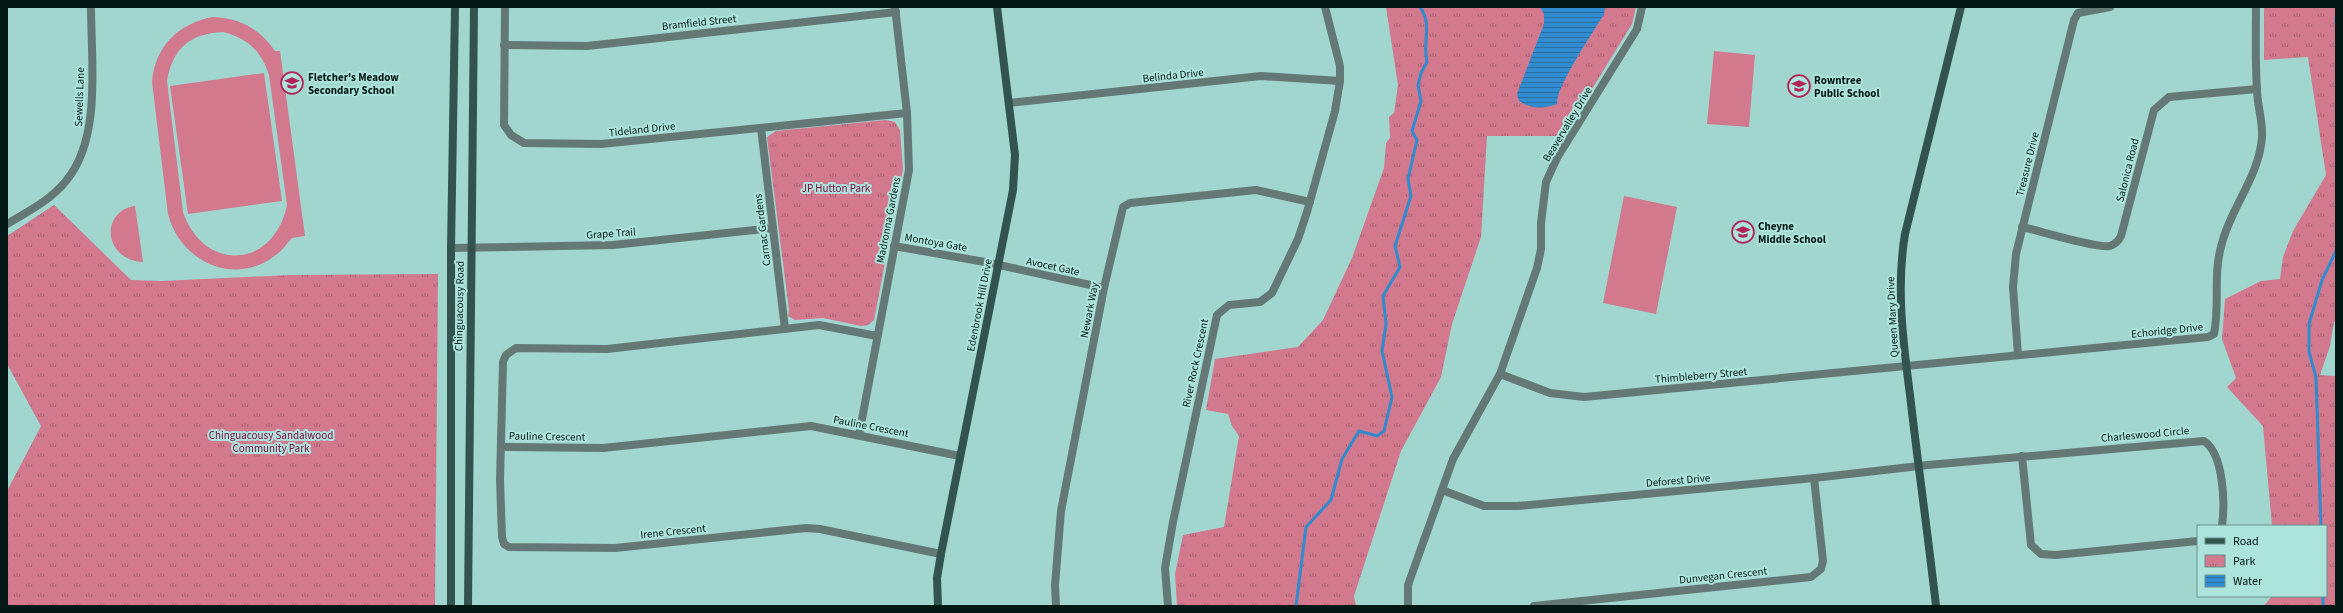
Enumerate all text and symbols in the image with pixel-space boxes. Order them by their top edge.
street label: Bramfield Street [661,11,737,34]
street label: Belinda Drive [1142,65,1205,86]
street label: Sewells Lane [71,66,88,127]
school or university icon: Fletcher's Meadow Secondary School [279,70,305,96]
place label: Fletcher's Meadow Secondary School [308,70,399,98]
school or university icon: Rowntree Public School [1786,73,1812,99]
place label: Rowntree Public School [1814,73,1880,101]
street label: Beavervalley Drive [1539,84,1596,164]
street label: Tideland Drive [608,118,677,140]
street label: Treasure Drive [2012,130,2043,198]
street label: Salonica Road [2112,137,2143,204]
street label: Madronna Gardens [873,175,904,264]
park label: JP Hutton Park [802,181,871,196]
street label: Carnac Gardens [751,193,774,267]
school or university icon: Cheyne Middle School [1730,219,1756,245]
place label: Cheyne Middle School [1758,219,1827,247]
street label: Grape Trail [586,224,637,243]
street label: Montoya Gate [903,230,969,255]
street label: Avocet Gate [1025,254,1081,280]
street label: Edenbrook Hill Drive [963,257,996,353]
street label: Chinguacousy Road [451,261,468,351]
street label: Queen Mary Drive [1883,275,1902,358]
street label: Newark Way [1077,281,1102,339]
street label: River Rock Crescent [1179,317,1212,409]
street label: Echoridge Drive [2130,319,2204,342]
street label: Thimbleberry Street [1654,364,1748,387]
street label: Pauline Crescent [832,412,910,441]
street label: Charleswood Circle [2100,423,2190,446]
park label: Chinguacousy Sandalwood Community Park [209,428,333,456]
street label: Pauline Crescent [509,428,586,445]
street label: Deforest Drive [1645,470,1711,491]
street label: Irene Crescent [640,521,707,542]
legend [2197,525,2327,597]
text: Road [2233,533,2259,550]
text: Park [2233,553,2255,570]
street label: Dunvegan Crescent [1678,563,1768,588]
text: Water [2233,573,2263,590]

